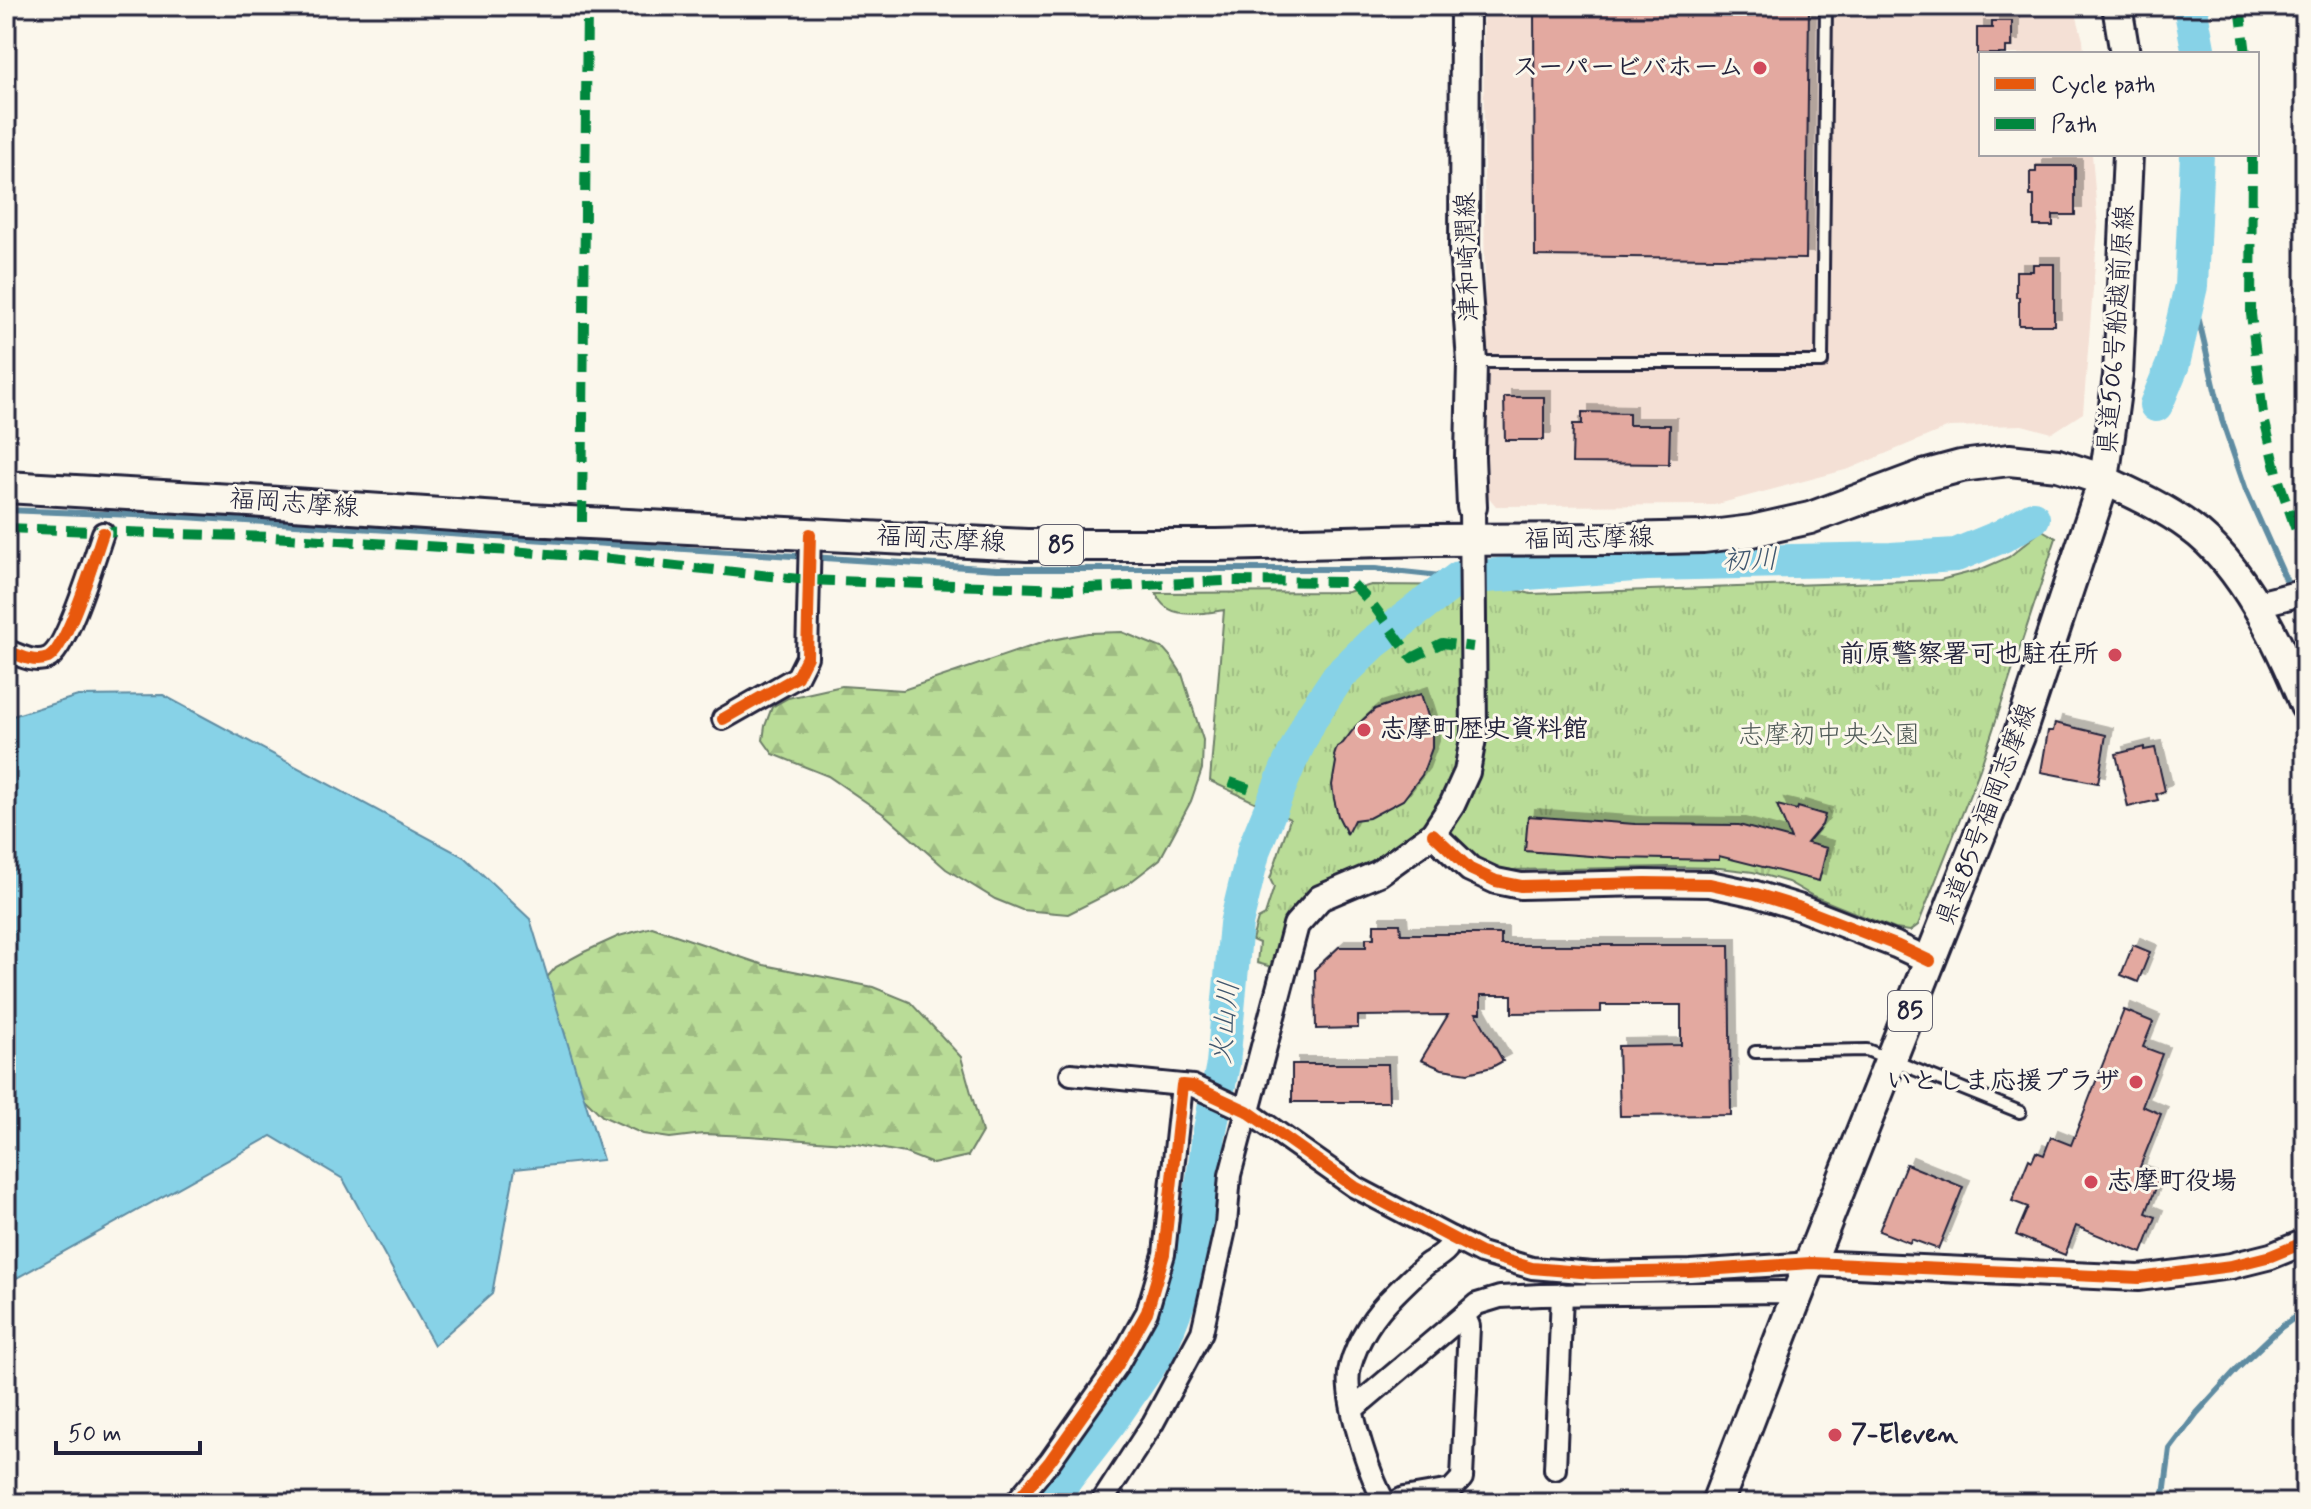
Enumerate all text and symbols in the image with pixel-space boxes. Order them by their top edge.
place label: スーパービバホーム [1513,51,1744,85]
legend [1979,52,2259,156]
marker: スーパービバホーム [1751,59,1769,77]
text: Cycle path [2051,70,2156,101]
text: Path [2051,110,2097,141]
street label: 津和崎潤線 [1449,191,1487,323]
street label: 県道506号船越前原線 [2091,204,2143,456]
street label: 福岡志摩線 [228,483,360,525]
street label: 福岡志摩線 [875,520,1007,560]
street label: 福岡志摩線 [1524,521,1654,557]
road number: 85 [1039,525,1083,565]
water label: 初川 [1721,542,1779,580]
place label: 前原警察署可也駐在所 [1839,638,2099,672]
marker: 前原警察署可也駐在所 [2106,646,2124,664]
street label: 県道85号福岡志摩線 [1929,698,2045,932]
place label: 志摩町歴史資料館 [1380,713,1588,747]
park label: 志摩初中央公園 [1738,719,1920,753]
marker: 志摩町歴史資料館 [1355,721,1373,739]
water label: 火山川 [1203,979,1249,1067]
road number: 85 [1888,991,1932,1031]
place label: いとしま応援プラザ [1886,1065,2120,1099]
marker: いとしま応援プラザ [2127,1073,2145,1091]
place label: 志摩町役場 [2107,1165,2237,1199]
marker: 志摩町役場 [2082,1173,2100,1191]
scale bar [56,1405,200,1455]
place label: 7-Eleven [1851,1418,1958,1452]
text: 50 m [68,1419,122,1450]
marker: 7-Eleven [1826,1426,1844,1444]

